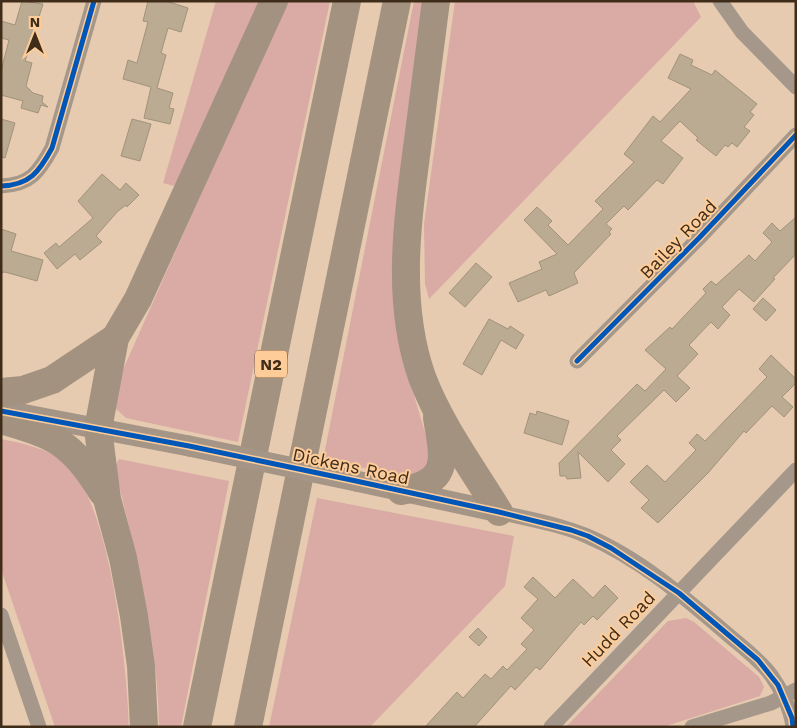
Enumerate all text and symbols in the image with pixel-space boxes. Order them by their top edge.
north arrow [10,10,60,60]
text: N [30,14,40,30]
street label: Bailey Road [635,195,721,283]
road number: N2 [255,350,287,378]
street label: Dickens Road [291,443,411,489]
street label: Hudd Road [577,587,659,671]

